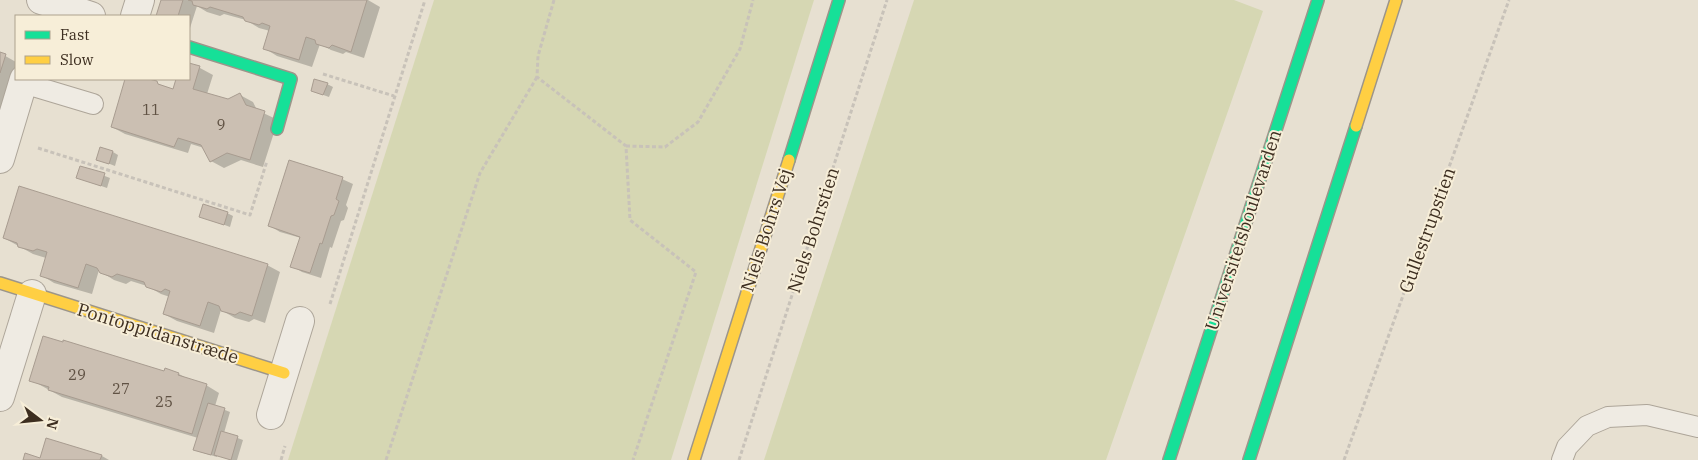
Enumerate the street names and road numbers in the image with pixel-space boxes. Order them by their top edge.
street label: Universitetsboulevarden [1200,127,1286,333]
street label: Niels Bohrstien [782,164,844,296]
street label: Gullestrupstien [1394,164,1460,296]
street label: Niels Bohrs Vej [735,166,797,294]
street label: Pontoppidanstræde [74,297,242,369]

